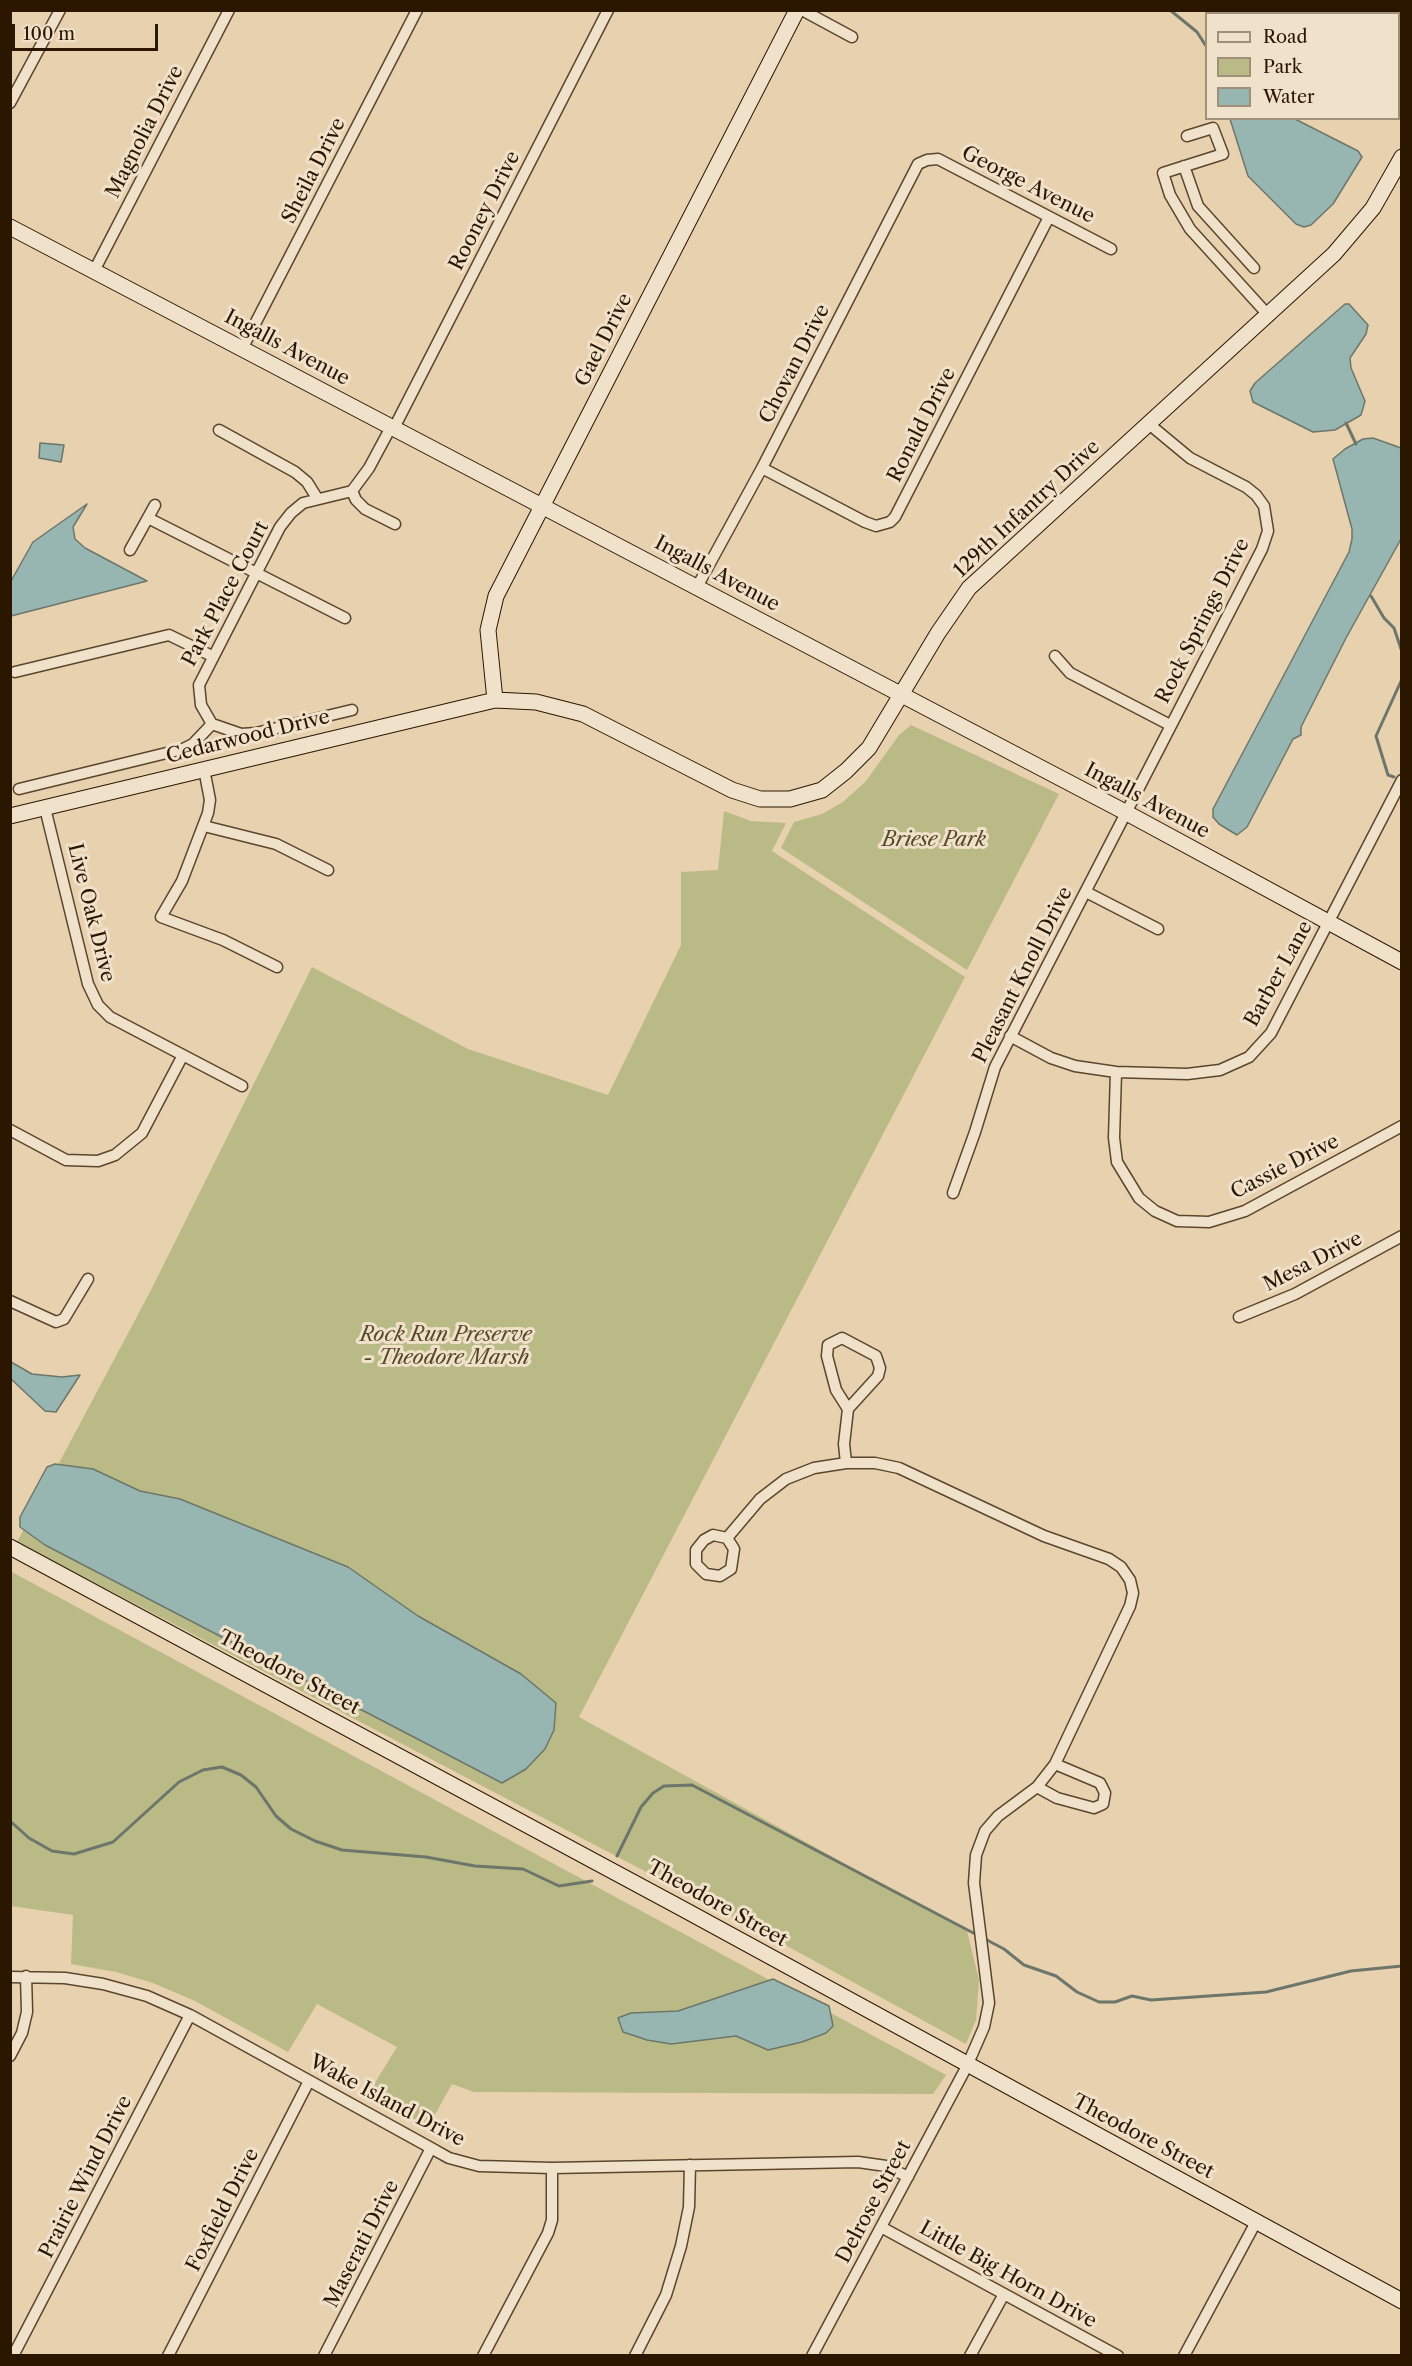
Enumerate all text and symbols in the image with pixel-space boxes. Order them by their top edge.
scale bar [15,12,160,50]
legend [1205,12,1400,120]
text: 100 m [23,23,75,45]
text: Road [1263,26,1308,48]
text: Park [1263,56,1302,78]
street label: Magnolia Drive [101,62,189,202]
text: Water [1263,86,1315,108]
street label: Sheila Drive [277,114,351,228]
street label: George Avenue [958,141,1098,229]
street label: Rooney Drive [445,147,525,275]
street label: Gael Drive [570,290,638,390]
street label: Chovan Drive [755,301,835,427]
street label: Ingalls Avenue [220,305,354,391]
street label: Ronald Drive [883,364,961,486]
street label: 129th Infantry Drive [949,435,1105,583]
street label: Park Place Court [178,517,274,671]
street label: Ingalls Avenue [650,531,784,617]
street label: Rock Springs Drive [1151,534,1255,708]
street label: Cedarwood Drive [164,705,332,769]
street label: Ingalls Avenue [1080,758,1214,844]
park label: Briese Park [882,828,986,852]
street label: Live Oak Drive [62,841,120,985]
street label: Pleasant Knoll Drive [968,883,1078,1067]
street label: Barber Lane [1240,917,1318,1031]
street label: Cassie Drive [1227,1130,1343,1204]
street label: Mesa Drive [1260,1227,1366,1297]
park label: Rock Run Preserve - Theodore Marsh [360,1323,532,1370]
street label: Theodore Street [214,1626,364,1720]
street label: Theodore Street [643,1856,791,1952]
street label: Wake Island Drive [305,2050,469,2152]
street label: Theodore Street [1068,2090,1218,2184]
street label: Prairie Wind Drive [35,2092,137,2262]
street label: Delrose Street [832,2136,916,2268]
street label: Foxfield Drive [182,2145,264,2275]
street label: Maserati Drive [320,2176,404,2312]
street label: Little Big Horn Drive [915,2216,1101,2334]

